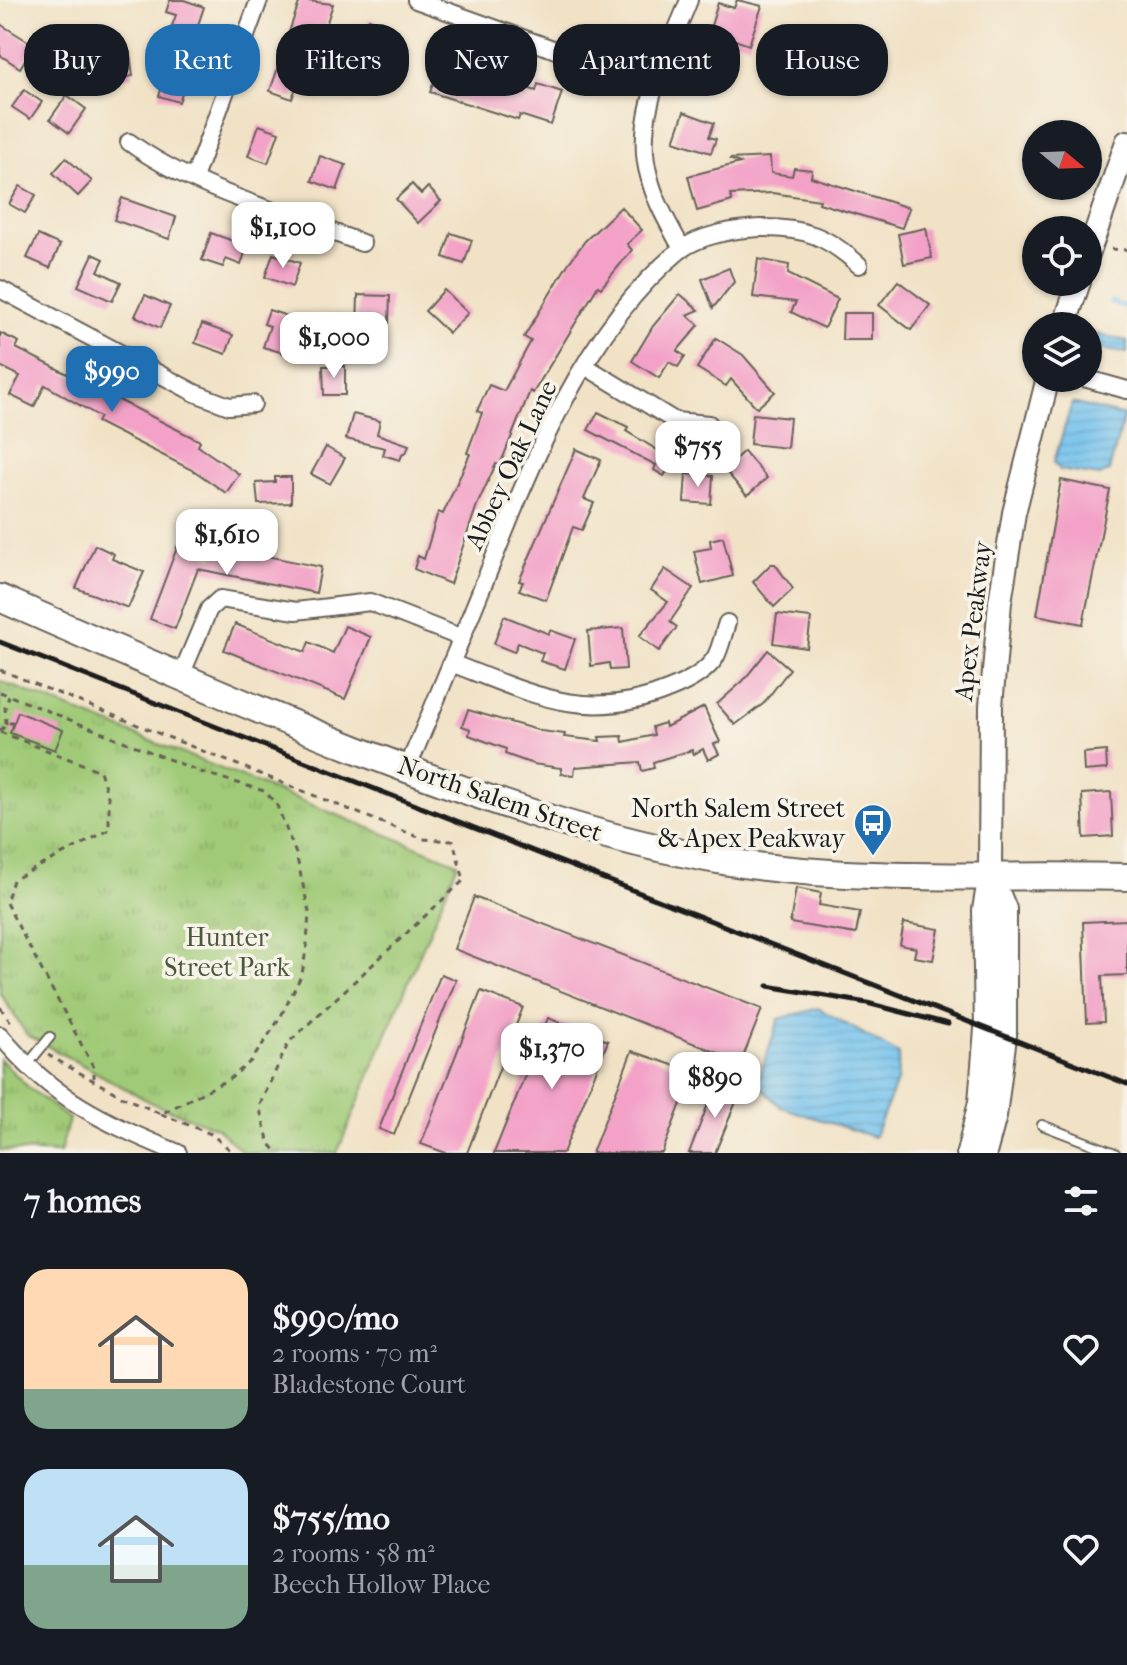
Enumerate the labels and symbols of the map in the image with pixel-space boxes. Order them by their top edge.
north arrow [1022,120,1102,200]
pin: $1,100 [218,202,348,270]
pin: $1,000 [269,312,399,380]
pin: $990 [65,346,159,414]
street label: Abbey Oak Lane [458,375,564,555]
pin: $755 [651,421,745,489]
pin: $1,610 [162,509,292,577]
street label: Apex Peakway [948,538,998,704]
street label: North Salem Street [394,750,607,849]
place label: North Salem Street & Apex Peakway [631,793,846,854]
bus stop icon: North Salem Street & Apex Peakway [852,802,894,857]
park label: Hunter Street Park [164,922,291,983]
pin: $1,370 [487,1023,617,1091]
pin: $890 [668,1052,762,1120]

